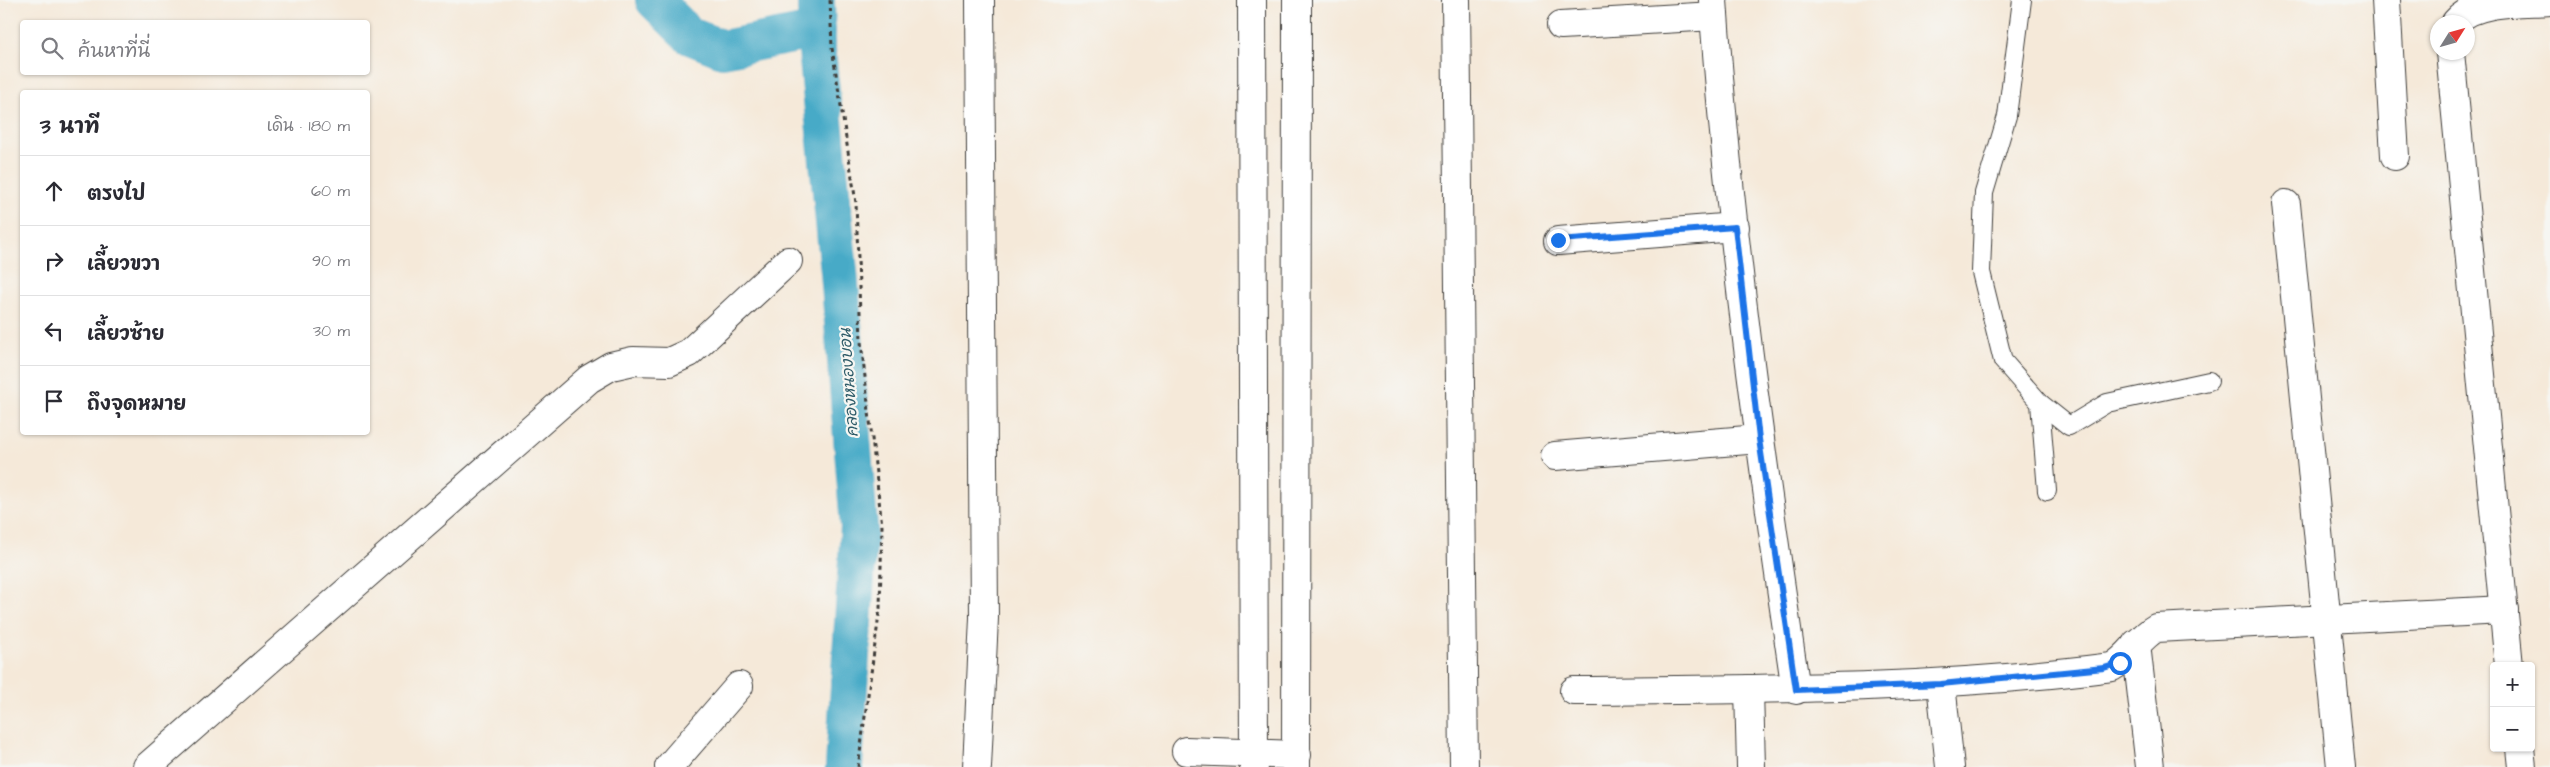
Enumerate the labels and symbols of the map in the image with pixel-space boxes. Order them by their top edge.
north arrow [2430,15,2475,60]
route end [1547,229,1570,252]
water label: คลองหนองบอน [834,326,864,438]
route start [2109,652,2132,675]

